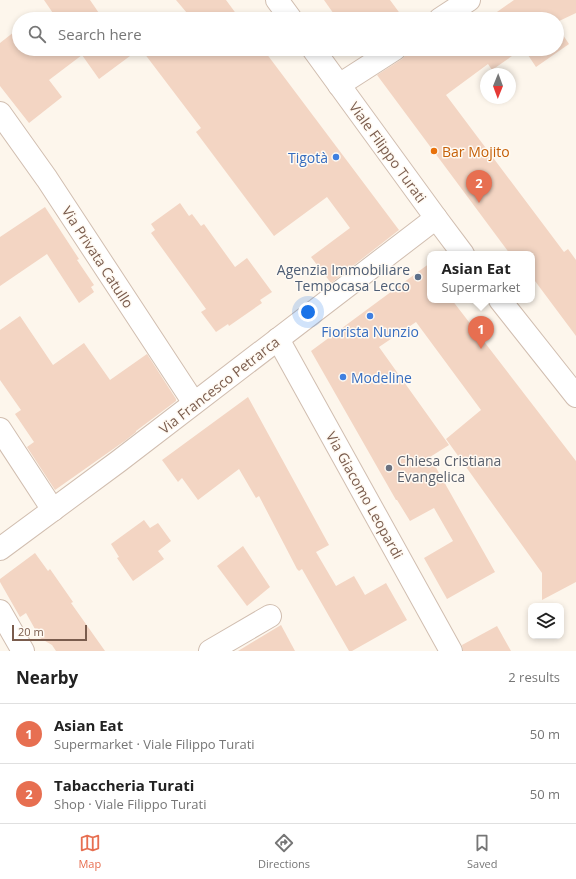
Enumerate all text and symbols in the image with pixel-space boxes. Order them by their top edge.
search box [12,12,564,56]
icon: search [26,23,48,45]
text: Search here [58,24,142,44]
north arrow [480,68,516,104]
street label: Viale Filippo Turati [345,98,431,206]
place label: Bar Mojito [442,142,510,161]
marker: Bar Mojito [429,146,439,156]
place label: Tigotà [288,148,328,167]
marker: Tigotà [331,152,341,162]
pin: 2 [466,170,492,203]
street label: Via Privata Catullo [58,202,138,312]
popup [427,251,535,303]
text: Asian Eat [441,258,511,278]
place label: Agenzia Immobiliare Tempocasa Lecco [277,260,410,295]
marker: Agenzia Immobiliare Tempocasa Lecco [413,272,423,282]
text: Supermarket [441,278,521,296]
your location [298,302,318,322]
marker: Fiorista Nunzio [365,311,375,321]
pin: 1 [468,316,494,349]
place label: Fiorista Nunzio [321,322,419,341]
street label: Via Francesco Petrarca [155,332,283,438]
place label: Modeline [351,368,412,387]
marker: Modeline [338,372,348,382]
street label: Via Giacomo Leopardi [322,428,408,562]
place label: Chiesa Cristiana Evangelica [397,451,501,486]
marker: Chiesa Cristiana Evangelica [384,463,394,473]
map controls [528,603,564,639]
button: layers [528,603,564,639]
scale bar [12,623,87,642]
text: 20 m [18,624,44,639]
text: Nearby [16,666,78,689]
text: 2 results [508,668,560,686]
text: Asian Eat [54,715,123,735]
text: 1 [25,725,33,743]
text: 50 m [530,725,560,743]
text: Supermarket · Viale Filippo Turati [54,735,255,753]
text: Tabaccheria Turati [54,775,194,795]
text: 2 [25,785,33,803]
text: 50 m [530,785,560,803]
text: Shop · Viale Filippo Turati [54,795,207,813]
tab: Map [78,832,101,871]
tab: Directions [258,832,310,871]
tab: Saved [467,832,498,871]

